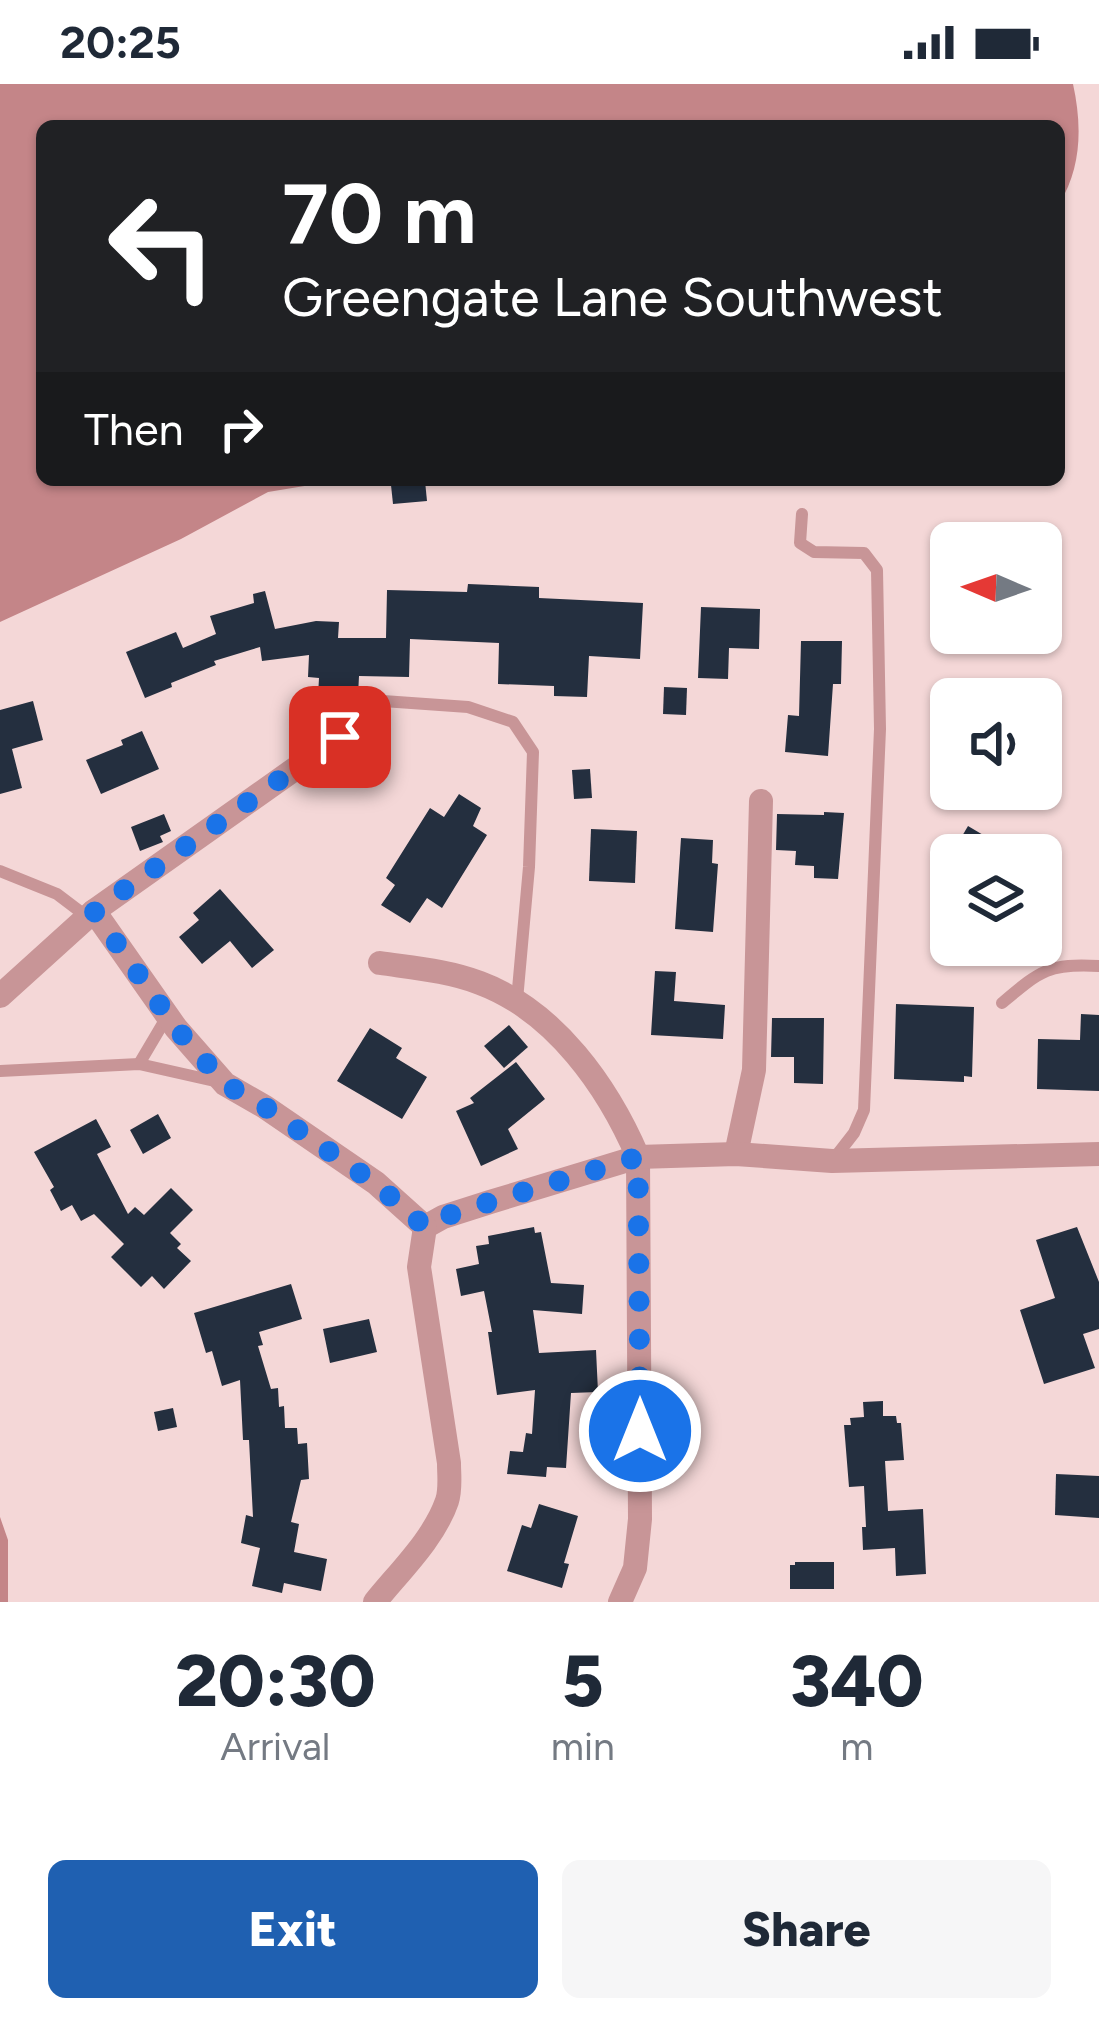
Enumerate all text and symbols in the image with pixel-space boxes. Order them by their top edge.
text: 20:25 [60,15,181,69]
text: 70 m [282,163,476,264]
icon: left [84,168,240,324]
text: Greengate Lane Southwest [282,265,943,330]
icon: right [208,396,274,462]
text: Then [84,402,184,456]
north arrow [930,522,1062,654]
map controls [930,522,1062,966]
button: sound [930,678,1062,810]
pin [289,686,391,788]
icon: arrive [307,704,373,770]
button: layers [930,834,1062,966]
position arrow [577,1368,703,1494]
text: 20:30 [175,1638,375,1724]
text: 5 [562,1638,604,1724]
text: 340 [790,1638,924,1724]
text: Arrival [220,1723,330,1770]
text: min [551,1723,615,1770]
text: m [840,1723,874,1770]
button: Exit [48,1860,538,1998]
button: Share [562,1860,1051,1998]

